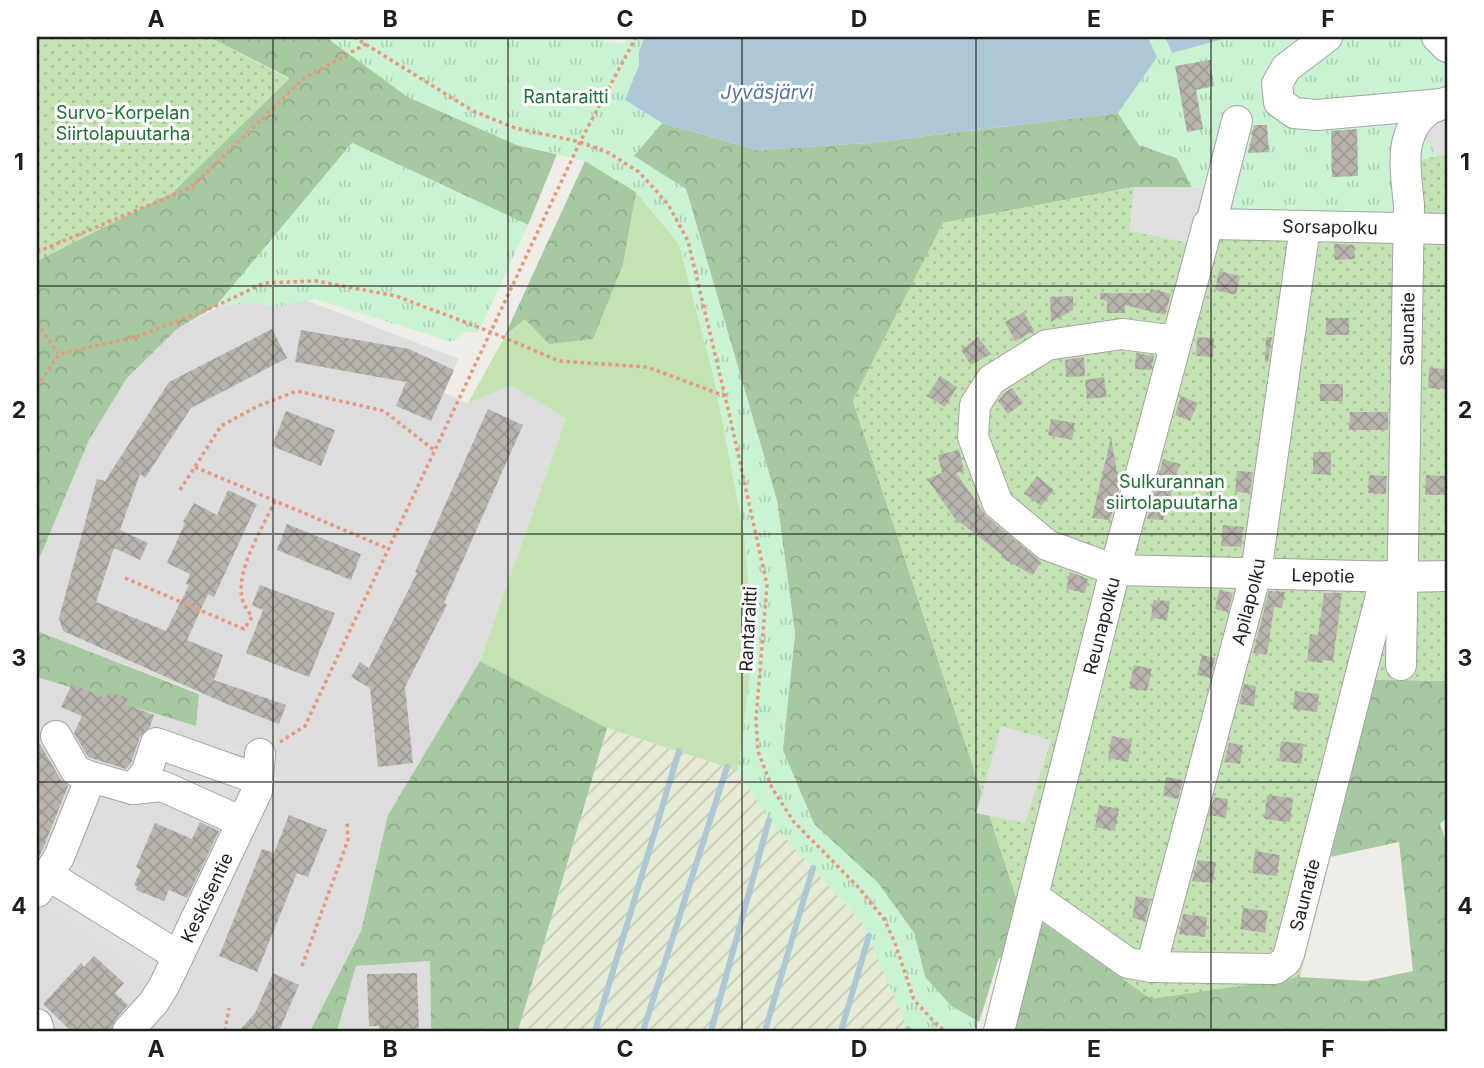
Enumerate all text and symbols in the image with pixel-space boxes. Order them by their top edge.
text: A [147,5,165,33]
text: B [382,5,398,33]
text: C [616,5,634,33]
text: D [851,5,867,33]
text: E [1087,5,1101,33]
text: F [1321,5,1335,33]
water label: Jyväsjärvi [721,81,814,104]
park label: Rantaraitti [523,86,609,107]
park label: Survo-Korpelan Siirtolapuutarha [56,102,190,144]
text: 1 [14,148,24,176]
text: 1 [1460,148,1470,176]
street label: Sorsapolku [1282,215,1378,238]
street label: Saunatie [1396,292,1418,366]
text: 2 [12,396,26,424]
text: 2 [1458,396,1472,424]
park label: Sulkurannan siirtolapuutarha [1106,471,1238,513]
street label: Apilapolku [1227,557,1268,647]
street label: Lepotie [1291,564,1355,586]
street label: Reunapolku [1079,575,1123,677]
street label: Rantaraitti [735,586,761,672]
text: 3 [12,644,26,672]
text: 3 [1458,644,1472,672]
street label: Keskisentie [176,849,237,946]
street label: Saunatie [1285,856,1324,933]
text: 4 [11,892,27,920]
text: 4 [1457,892,1473,920]
text: A [147,1035,165,1063]
text: B [382,1035,398,1063]
text: C [616,1035,634,1063]
text: D [851,1035,867,1063]
text: E [1087,1035,1101,1063]
text: F [1321,1035,1335,1063]

